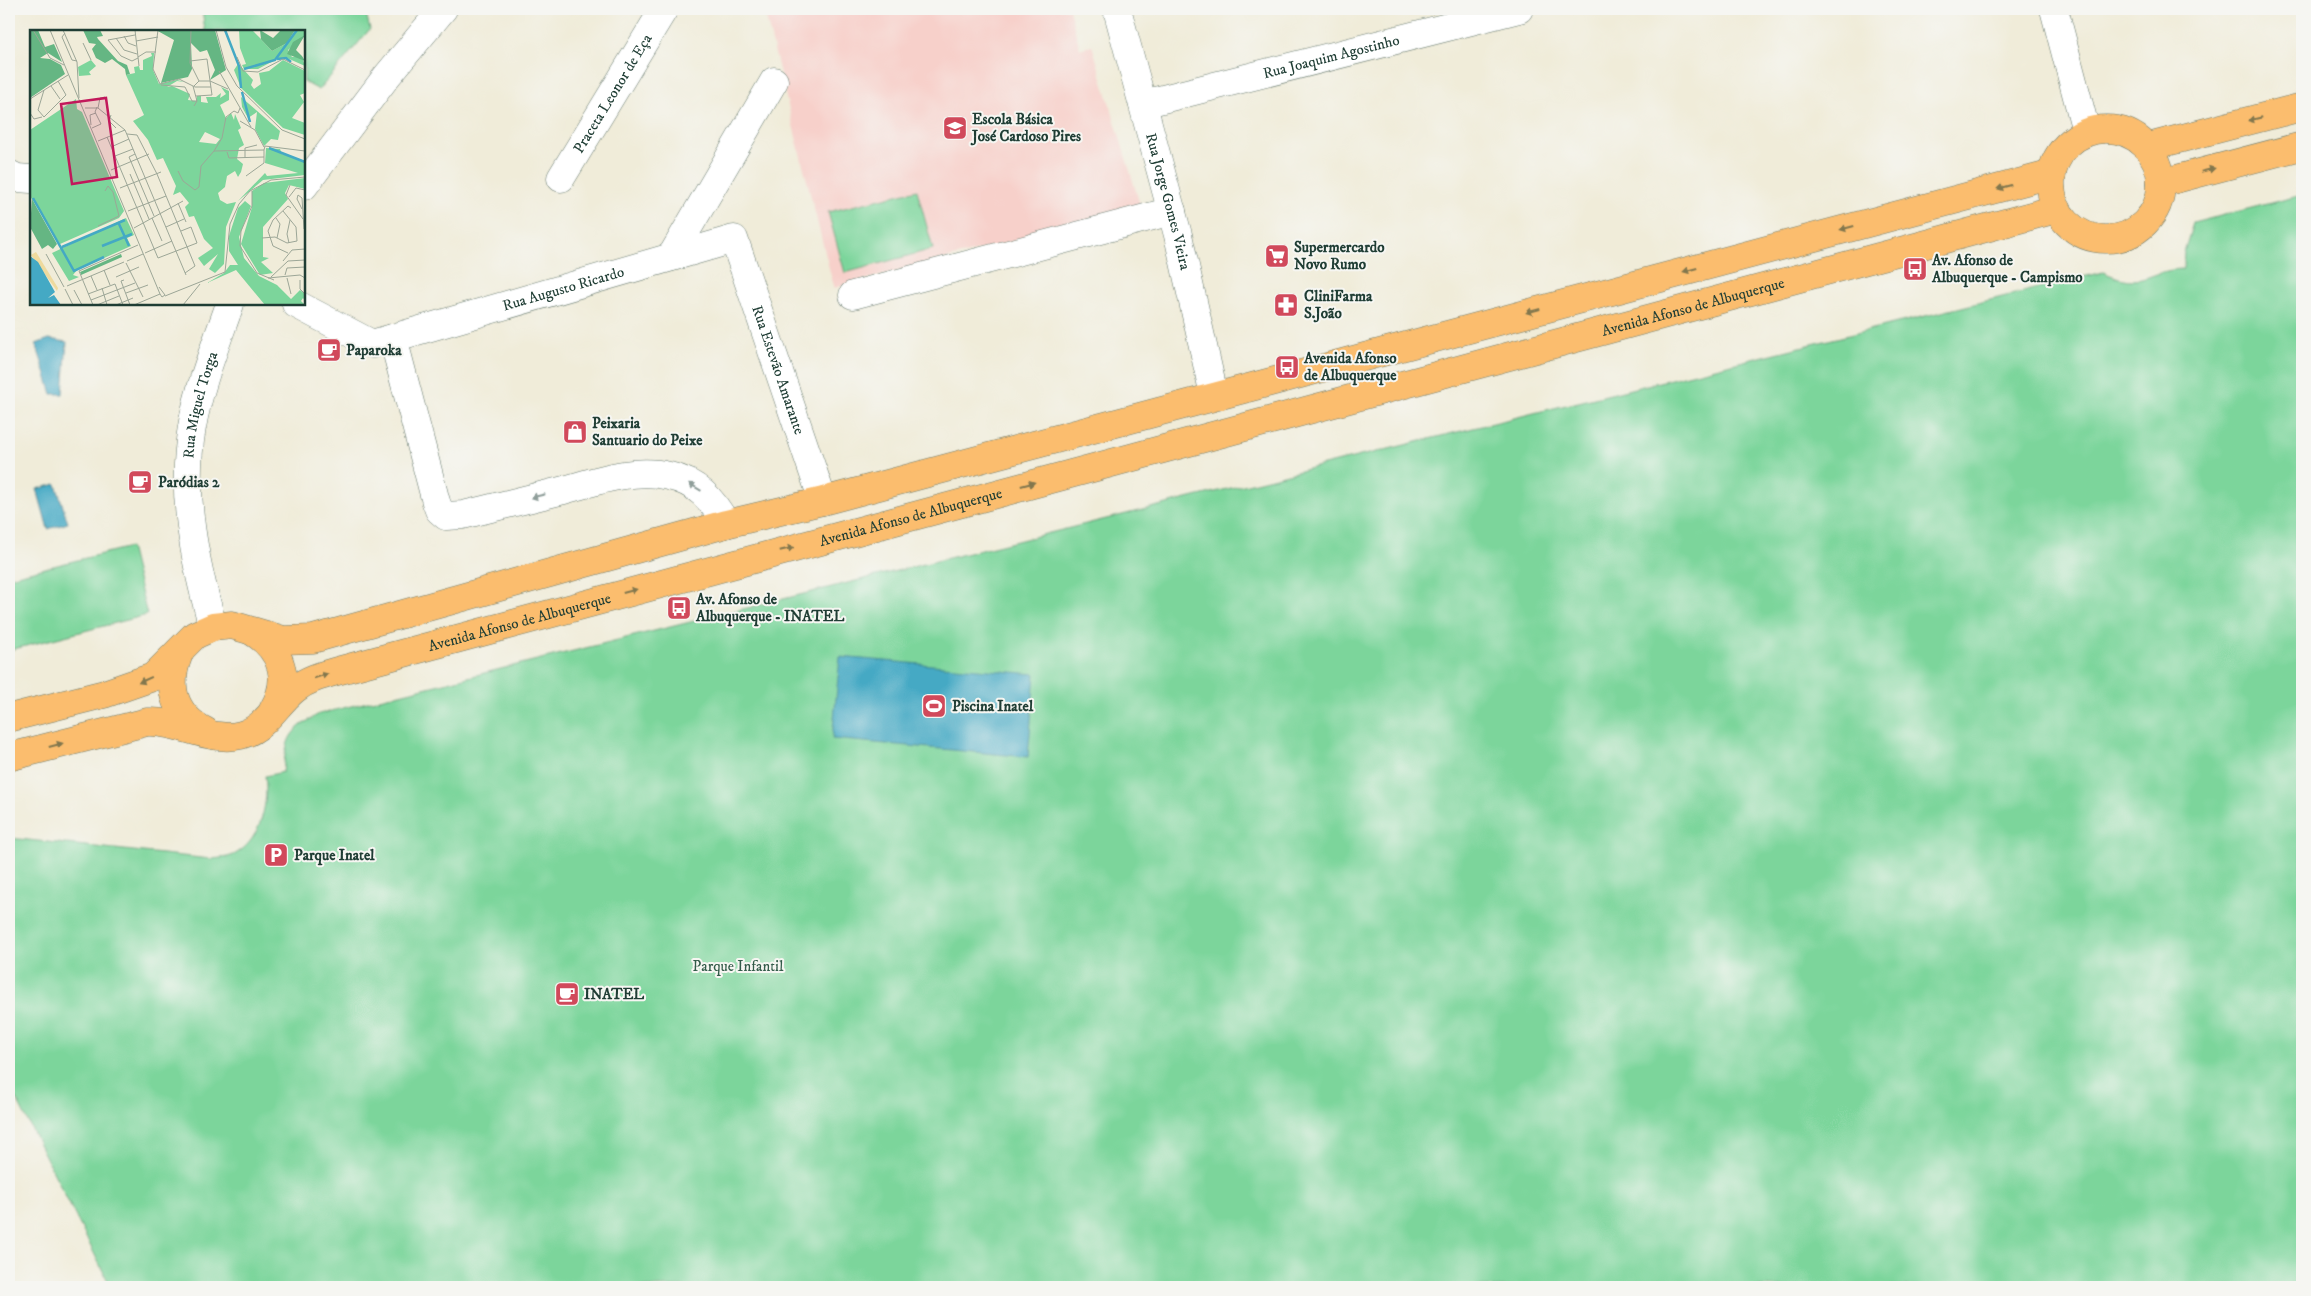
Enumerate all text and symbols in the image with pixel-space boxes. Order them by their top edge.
inset map [30,30,305,305]
street label: Praceta Leonor de Eça [569,30,657,157]
street label: Rua Joaquim Agostinho [1261,31,1401,83]
place label: Escola Básica José Cardoso Pires [970,110,1081,146]
school or university icon: Escola Básica José Cardoso Pires [942,115,968,141]
one-way arrow [2248,115,2263,123]
street label: Rua Jorge Gomes Vieira [1141,131,1195,272]
one-way arrow [2201,166,2216,174]
one-way arrow [1997,183,2012,191]
one-way arrow [1840,224,1855,232]
place label: Supermercardo Novo Rumo [1294,238,1385,274]
supermarket icon: Supermercardo Novo Rumo [1264,243,1290,269]
place label: Av. Afonso de Albuquerque - Campismo [1931,251,2083,288]
bus stop icon: Av. Afonso de Albuquerque - Campismo [1902,256,1928,282]
street label: Rua Augusto Ricardo [500,262,626,316]
one-way arrow [1683,266,1698,274]
street label: Avenida Afonso de Albuquerque [1600,274,1787,341]
place label: CliniFarma S.João [1304,287,1373,323]
pharmacy icon: CliniFarma S.João [1273,292,1299,318]
street label: Rua Estevão Amarante [747,303,809,437]
one-way arrow [1526,307,1541,315]
cafe icon: Paparoka [316,337,342,363]
place label: Paparoka [346,341,402,360]
street label: Rua Miguel Torga [179,349,222,459]
place label: Avenida Afonso de Albuquerque [1303,349,1397,386]
bus stop icon: Avenida Afonso de Albuquerque [1274,354,1300,380]
place label: Peixaria Santuario do Peixe [592,414,703,450]
shop icon: Peixaria Santuario do Peixe [562,419,588,445]
cafe icon: Paródias 2 [127,469,153,495]
place label: Paródias 2 [158,473,220,492]
one-way arrow [1021,480,1036,488]
one-way arrow [688,483,701,492]
street label: Avenida Afonso de Albuquerque [817,484,1004,551]
one-way arrow [530,492,545,500]
one-way arrow [779,545,794,553]
one-way arrow [622,587,637,595]
street label: Avenida Afonso de Albuquerque [426,589,613,656]
place label: Av. Afonso de Albuquerque - INATEL [695,590,844,627]
bus stop icon: Av. Afonso de Albuquerque - INATEL [666,595,692,621]
one-way arrow [314,672,329,679]
one-way arrow [138,676,152,684]
sports icon: Piscina Inatel [921,693,947,719]
place label: Piscina Inatel [952,697,1034,716]
one-way arrow [48,740,63,748]
parking icon: Parque Inatel [263,842,289,868]
place label: Parque Inatel [294,846,375,866]
park label: Parque Infantil [693,957,784,976]
cafe icon: INATEL [554,981,580,1007]
place label: INATEL [584,985,644,1004]

